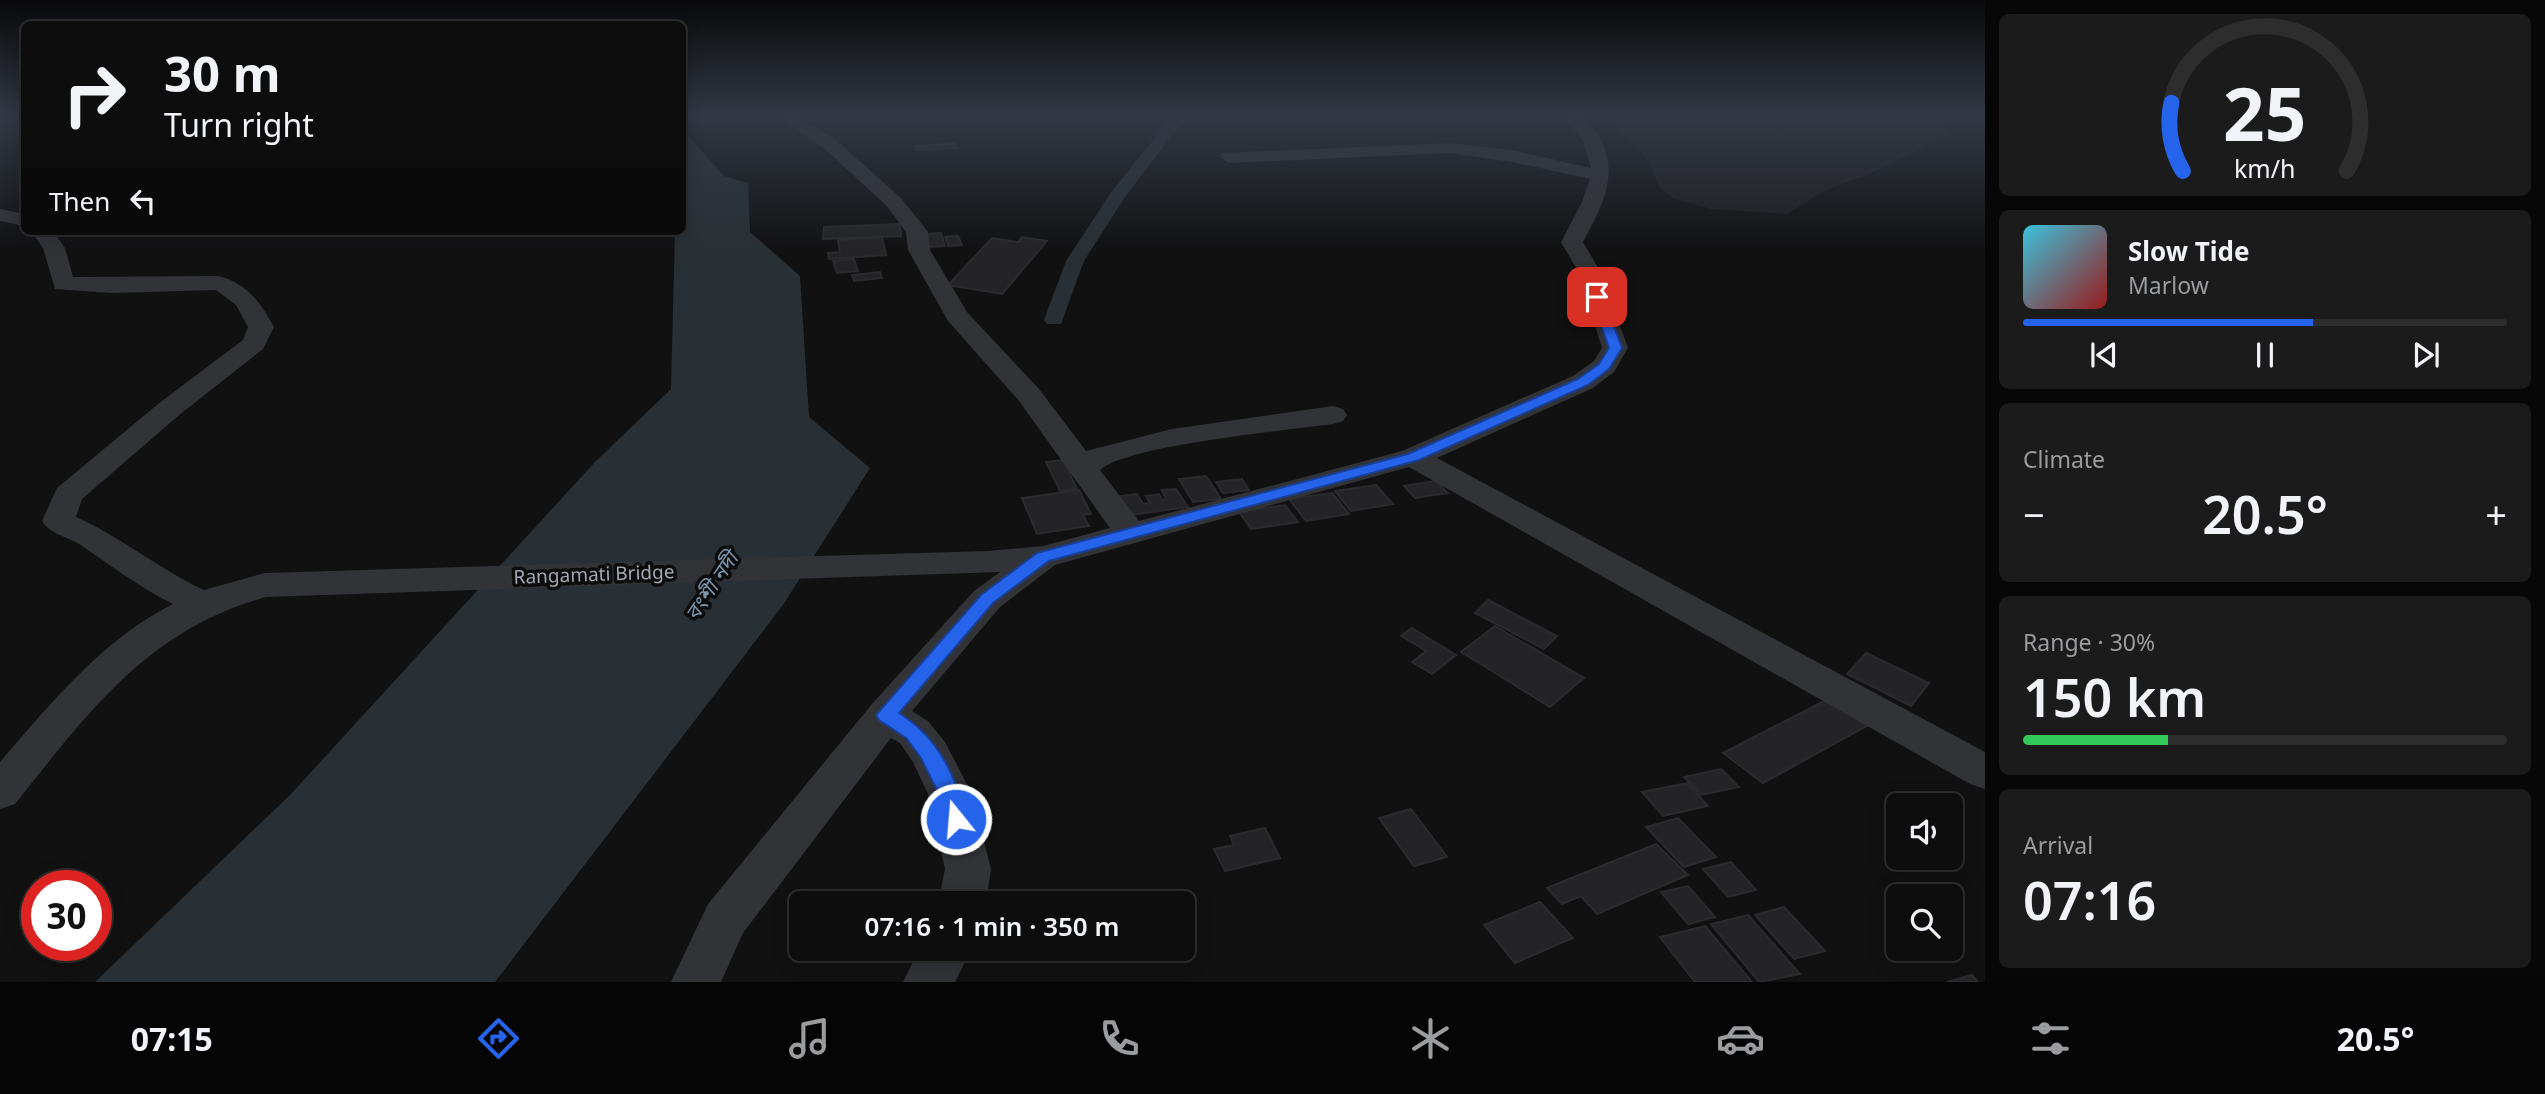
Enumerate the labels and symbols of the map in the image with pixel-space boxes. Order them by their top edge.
pin [1567,267,1627,327]
water label: বংশী নদী [678,543,747,626]
street label: Rangamati Bridge [513,558,675,590]
position arrow [919,782,993,856]
speed limit sign: 30 [21,870,112,961]

